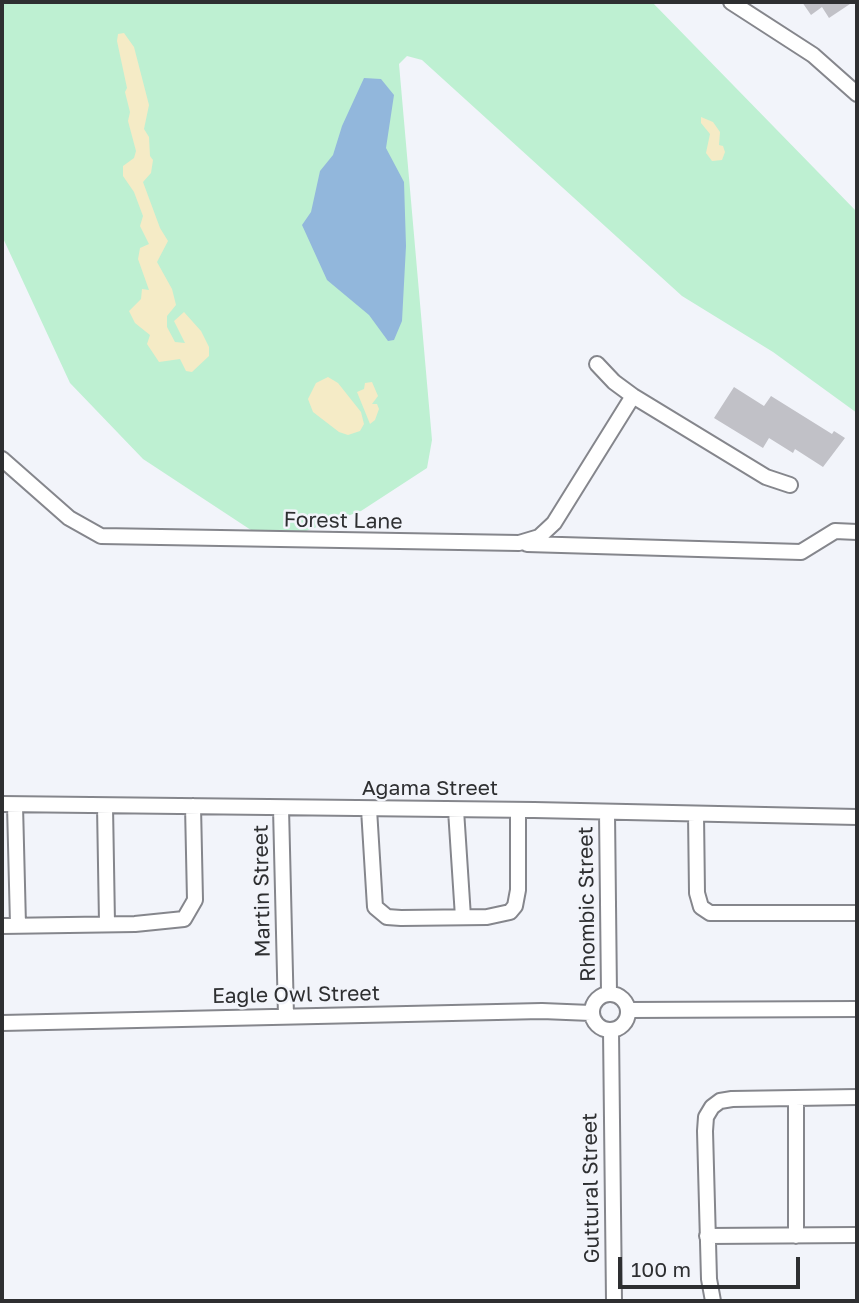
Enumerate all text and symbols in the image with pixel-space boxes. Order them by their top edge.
street label: Forest Lane [283,507,403,535]
street label: Agama Street [362,775,498,801]
street label: Martin Street [248,824,276,958]
street label: Rhombic Street [573,826,601,982]
street label: Eagle Owl Street [212,981,380,1009]
street label: Guttural Street [577,1112,605,1264]
scale bar [621,1244,803,1288]
text: 100 m [631,1256,691,1282]

